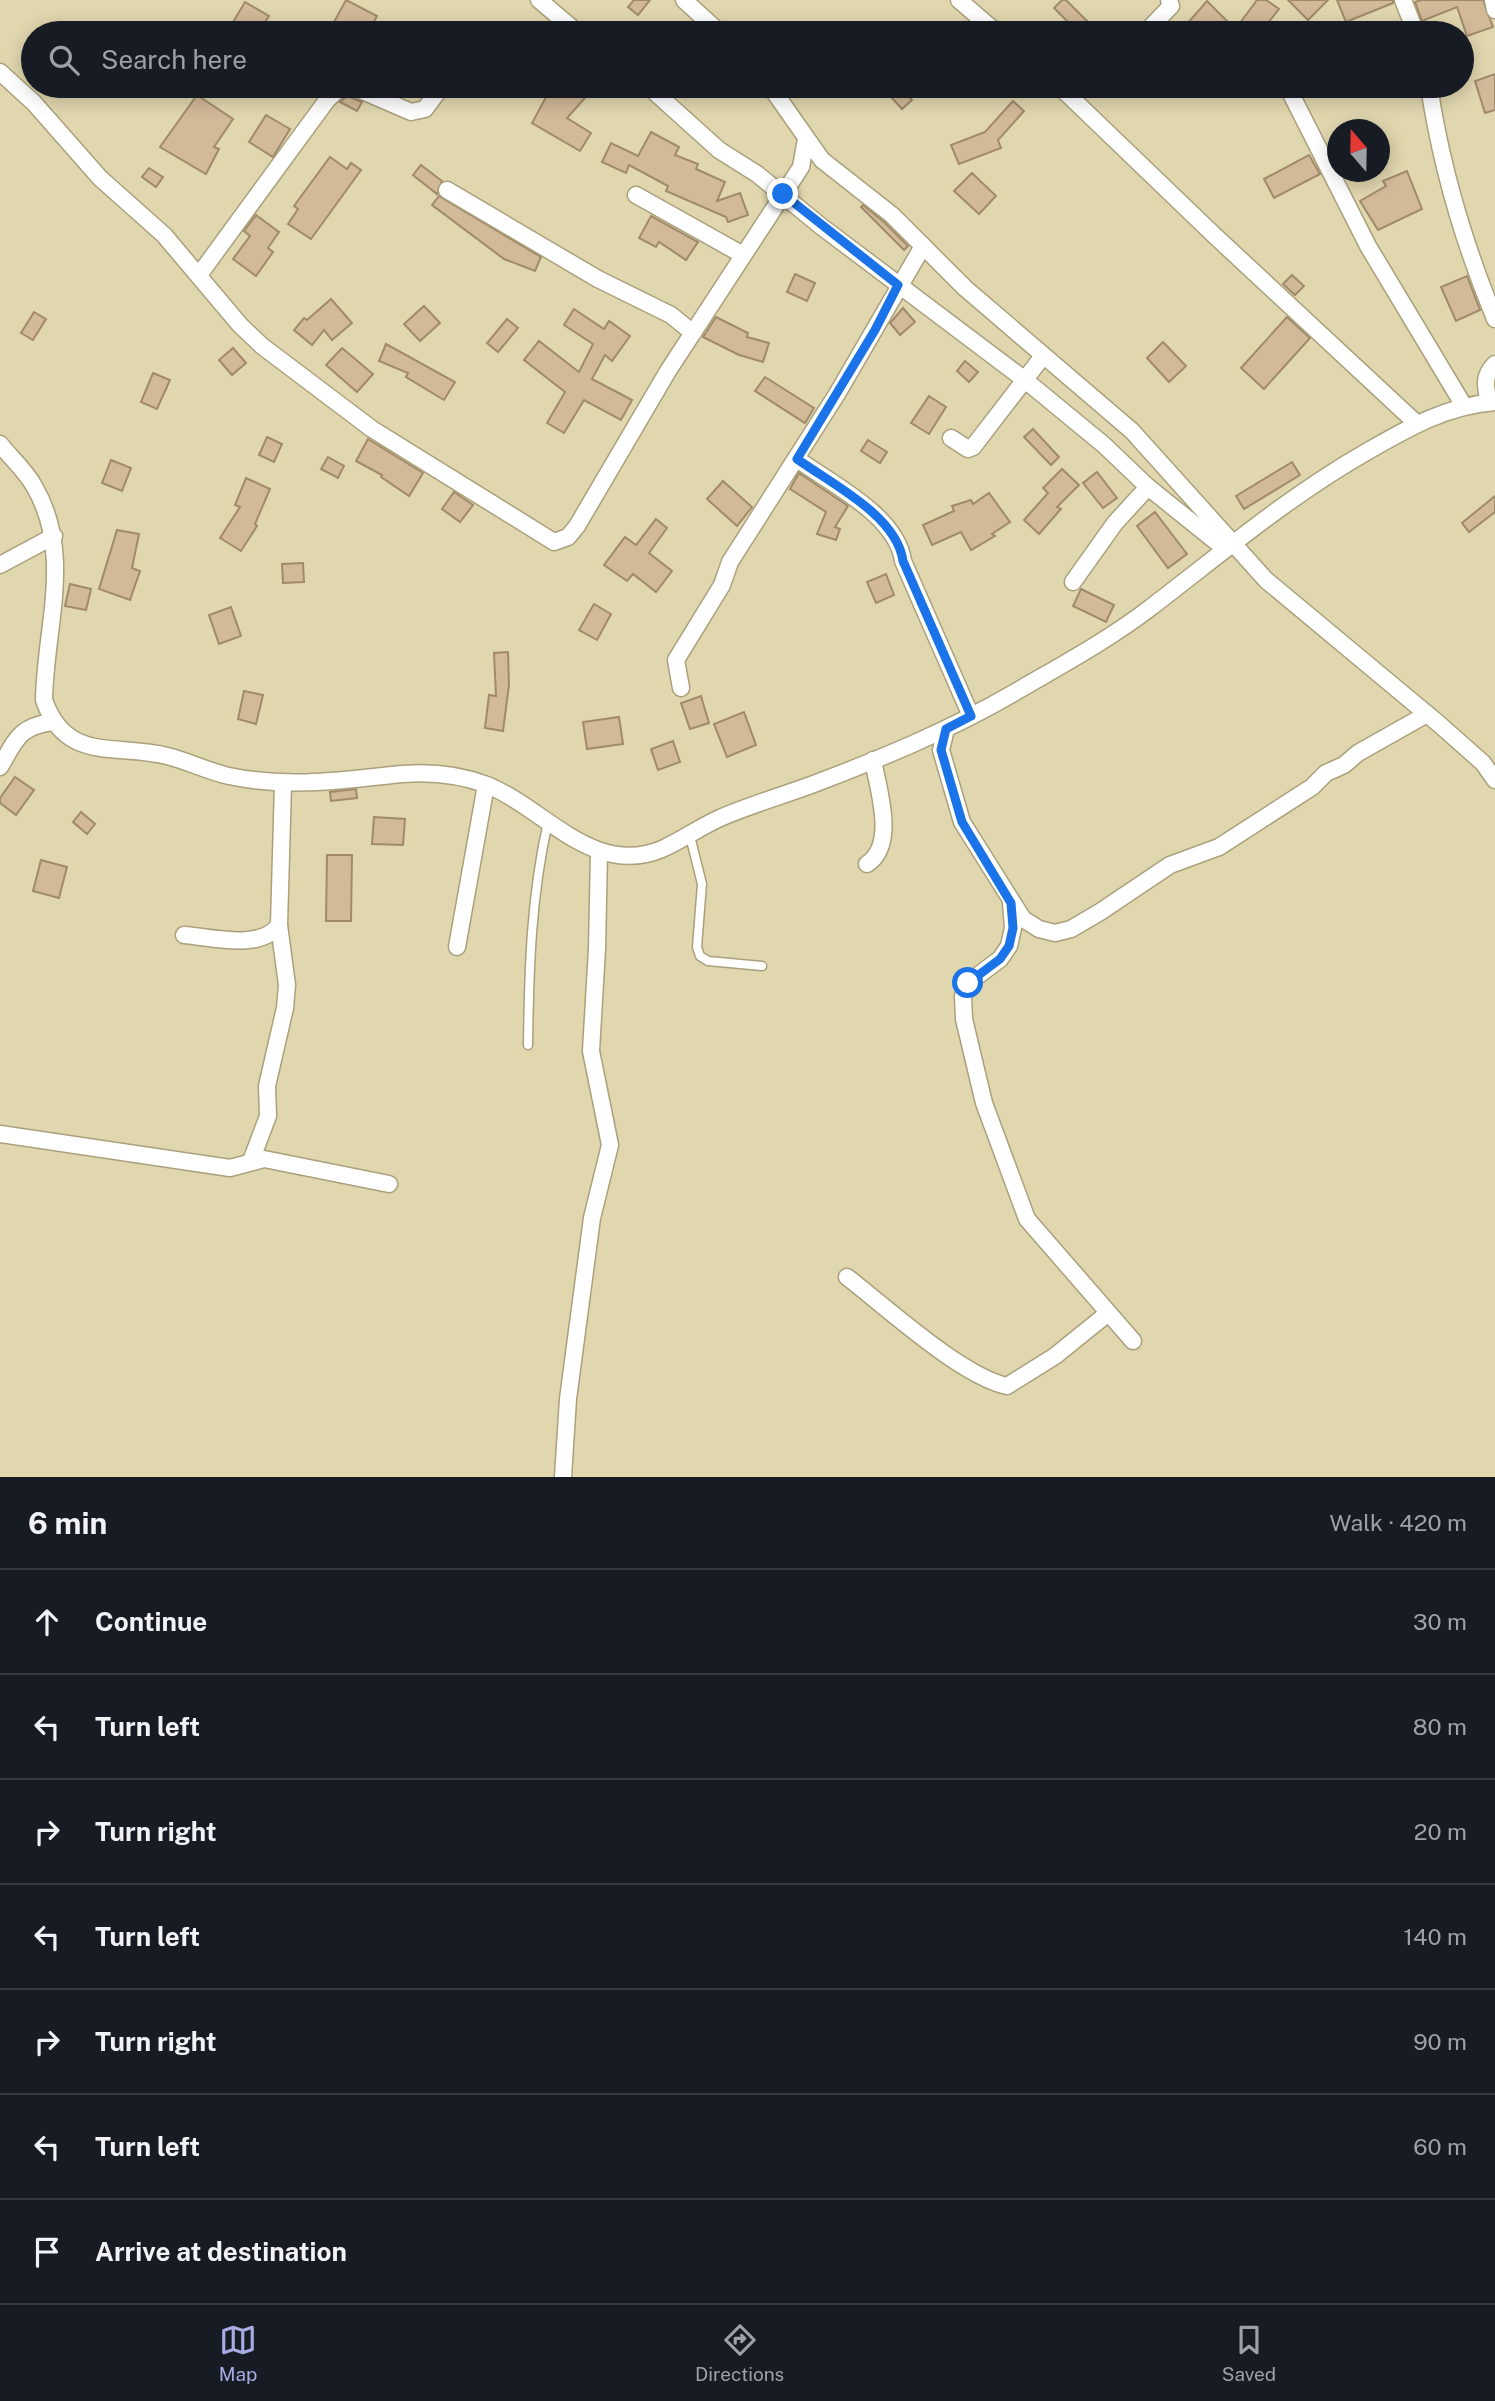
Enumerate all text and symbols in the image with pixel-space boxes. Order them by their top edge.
search box [21,21,1474,98]
icon: search [45,41,83,79]
text: Search here [101,44,247,75]
north arrow [1327,119,1390,182]
route end [767,178,798,209]
route start [952,967,983,998]
text: 6 min [28,1505,107,1541]
text: Walk · 420 m [1330,1509,1467,1536]
icon: ahead [28,1603,66,1641]
text: Continue [95,1606,207,1637]
text: 30 m [1413,1608,1467,1635]
icon: left [28,1708,66,1746]
text: Turn left [95,1711,200,1742]
text: 80 m [1413,1713,1467,1740]
icon: right [28,1813,66,1851]
text: Turn right [95,1816,217,1847]
text: 20 m [1414,1818,1467,1845]
icon: left [28,1918,66,1956]
text: Turn left [95,1921,200,1952]
text: 140 m [1404,1923,1467,1950]
icon: right [28,2023,66,2061]
text: Turn right [95,2026,217,2057]
text: 90 m [1413,2028,1467,2055]
icon: left [28,2128,66,2166]
text: Turn left [95,2131,200,2162]
text: 60 m [1413,2133,1467,2160]
icon: arrive [28,2233,66,2271]
text: Arrive at destination [95,2236,347,2267]
tab: Map [219,2321,257,2385]
tab: Directions [695,2321,784,2385]
tab: Saved [1222,2321,1276,2385]

